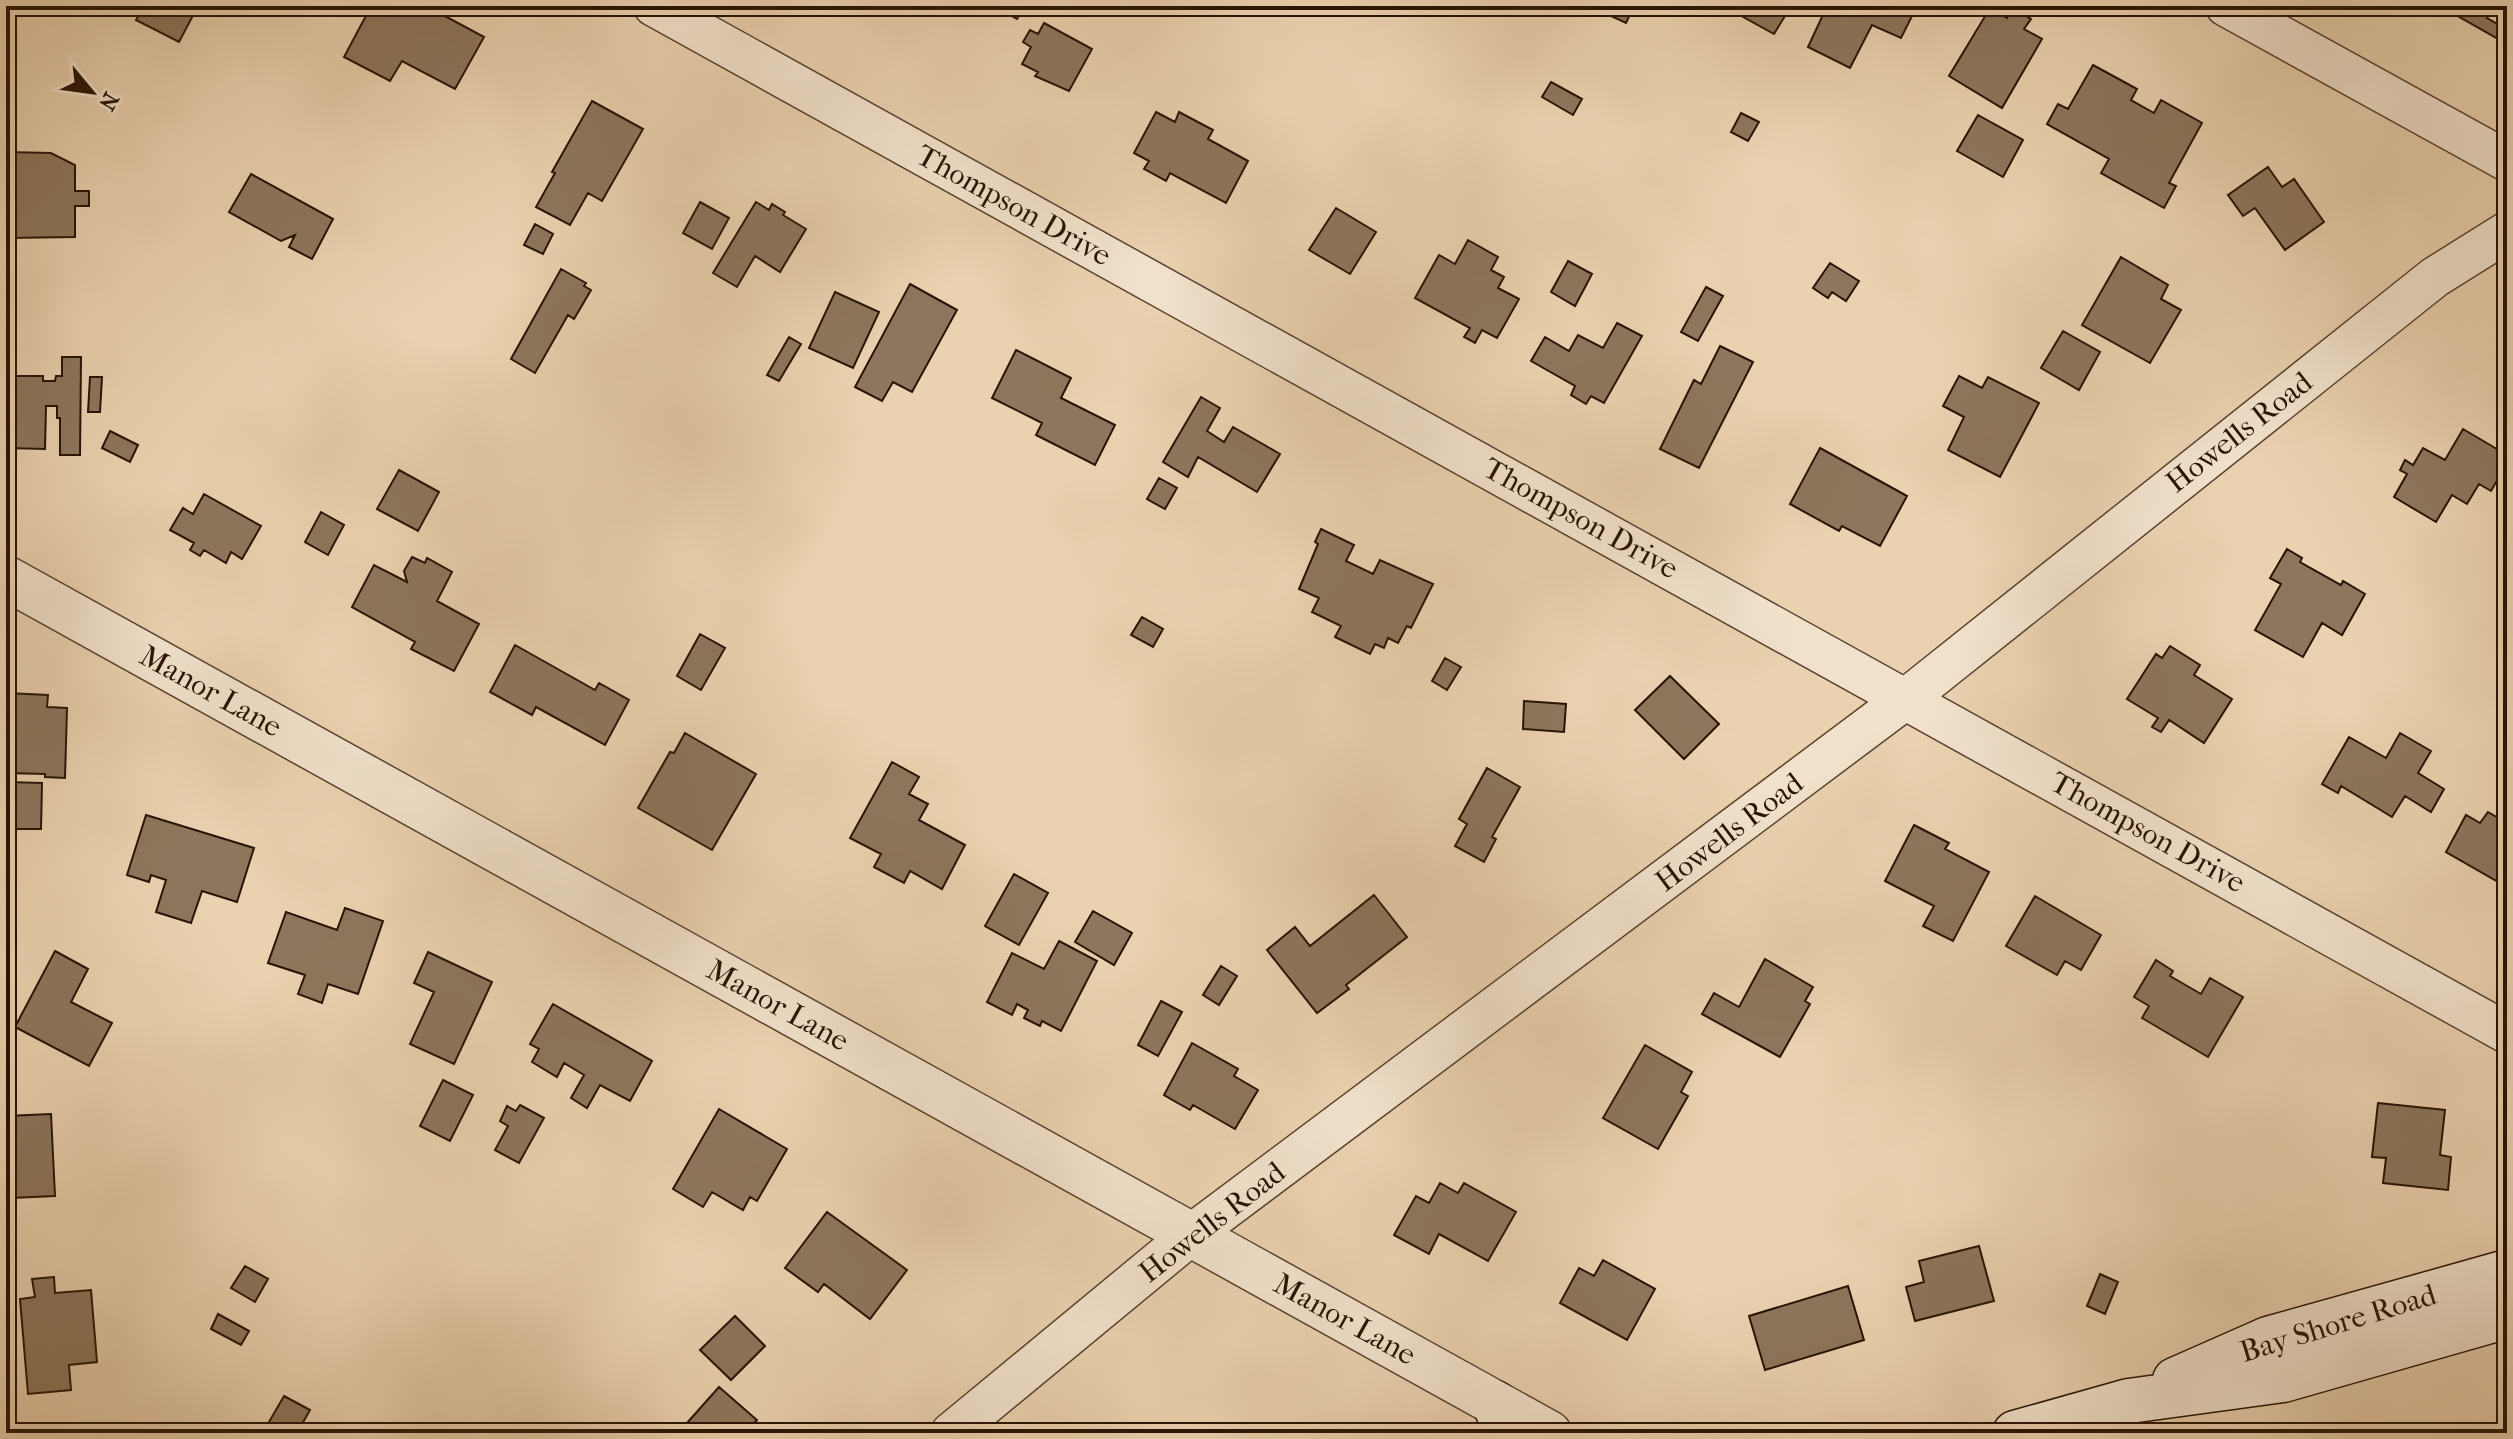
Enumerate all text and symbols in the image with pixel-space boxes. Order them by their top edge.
north arrow [52,52,132,132]
text: N [93,88,124,115]
street label: Thompson Drive [910,138,1117,273]
street label: Howells Road [2159,364,2320,500]
street label: Thompson Drive [1477,451,1684,586]
street label: Manor Lane [134,638,288,745]
street label: Howells Road [1649,765,1810,899]
street label: Thompson Drive [2044,765,2251,900]
street label: Manor Lane [701,952,855,1059]
street label: Howells Road [1132,1154,1293,1290]
street label: Manor Lane [1268,1266,1422,1373]
street label: Bay Shore Road [2236,1277,2441,1370]

